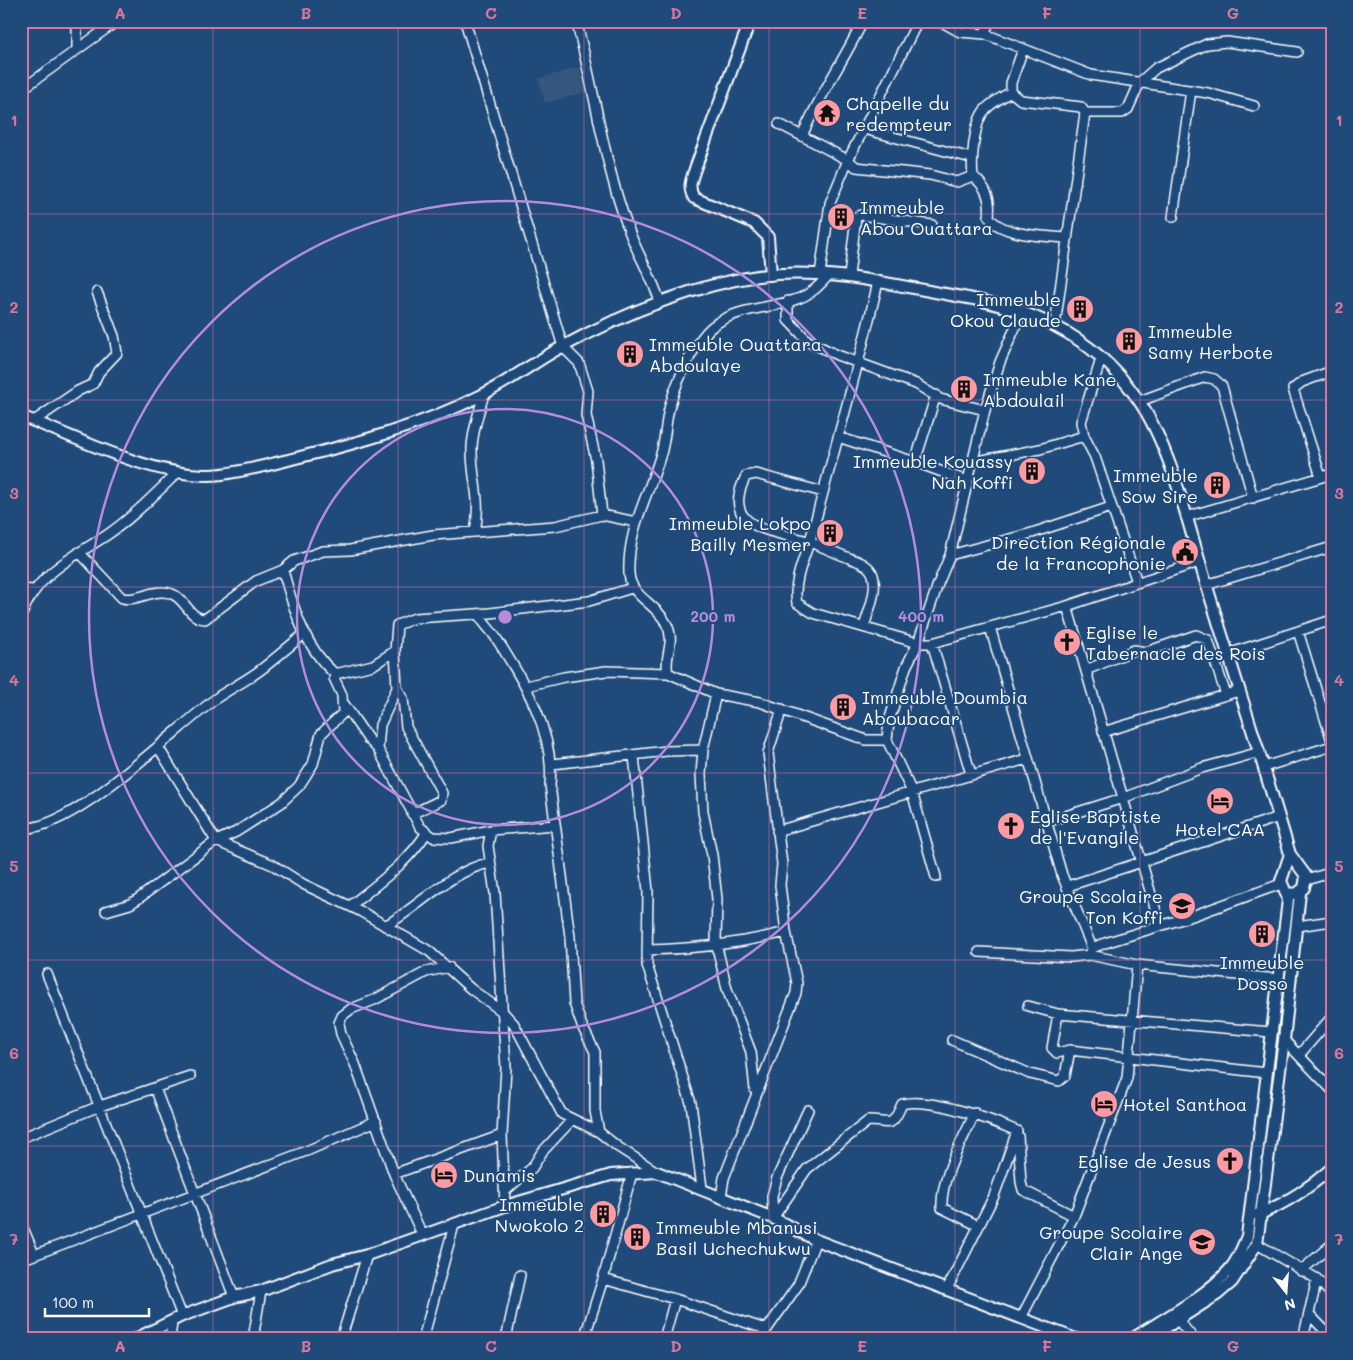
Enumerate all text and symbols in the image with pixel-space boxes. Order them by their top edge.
text: A [114,2,126,23]
text: B [301,2,311,23]
text: C [485,2,497,23]
text: D [670,2,682,23]
text: E [857,2,867,23]
text: F [1042,2,1052,23]
text: G [1227,2,1239,23]
place label: Chapelle du redempteur [846,91,952,136]
temple icon: Chapelle du redempteur [812,98,842,128]
text: 1 [10,109,18,130]
text: 1 [1335,109,1343,130]
place label: Immeuble Abou Ouattara [860,195,993,240]
building icon: Immeuble Abou Ouattara [826,202,856,232]
place label: Immeuble Okou Claude [950,287,1061,332]
building icon: Immeuble Okou Claude [1065,294,1095,324]
text: 2 [10,296,19,317]
text: 2 [1335,296,1344,317]
place label: Immeuble Samy Herbote [1148,319,1273,364]
building icon: Immeuble Samy Herbote [1114,326,1144,356]
place label: Immeuble Ouattara Abdoulaye [649,332,822,377]
building icon: Immeuble Ouattara Abdoulaye [615,339,645,369]
place label: Immeuble Kane Abdoulail [983,367,1117,412]
building icon: Immeuble Kane Abdoulail [949,374,979,404]
place label: Immeuble Kouassy Nah Koffi [853,449,1013,494]
building icon: Immeuble Kouassy Nah Koffi [1017,456,1047,486]
place label: Immeuble Sow Sire [1113,463,1198,508]
building icon: Immeuble Sow Sire [1202,470,1232,500]
text: 3 [9,482,19,503]
text: 3 [1334,482,1344,503]
place label: Immeuble Lokpo Bailly Mesmer [669,511,811,556]
building icon: Immeuble Lokpo Bailly Mesmer [815,518,845,548]
place label: Direction Régionale de la Francophonie [991,530,1166,575]
public building icon: Direction Régionale de la Francophonie [1170,537,1200,567]
text: 200 m [691,606,736,626]
text: 400 m [898,606,944,626]
centre of rings [496,608,514,626]
place label: Eglise le Tabernacle des Rois [1086,620,1266,665]
church icon: Eglise le Tabernacle des Rois [1052,627,1082,657]
text: 4 [9,669,19,690]
text: 4 [1334,669,1344,690]
place label: Immeuble Doumbia Aboubacar [862,685,1028,730]
building icon: Immeuble Doumbia Aboubacar [828,692,858,722]
hotel icon: Hotel CAA [1205,786,1235,816]
place label: Eglise Baptiste de l'Evangile [1030,804,1161,849]
church icon: Eglise Baptiste de l'Evangile [996,811,1026,841]
place label: Hotel CAA [1175,817,1265,841]
text: 5 [9,855,19,876]
text: 5 [1334,855,1344,876]
place label: Groupe Scolaire Ton Koffi [1019,884,1163,929]
school or university icon: Groupe Scolaire Ton Koffi [1167,891,1197,921]
building icon: Immeuble Dosso [1247,919,1277,949]
place label: Immeuble Dosso [1220,950,1304,995]
text: 6 [9,1042,19,1063]
text: 6 [1334,1042,1344,1063]
hotel icon: Hotel Santhoa [1089,1089,1119,1119]
place label: Hotel Santhoa [1123,1092,1247,1116]
church icon: Eglise de Jesus [1215,1146,1245,1176]
place label: Eglise de Jesus [1078,1149,1211,1173]
hotel icon: Dunamis [429,1160,459,1190]
place label: Dunamis [463,1163,535,1187]
place label: Immeuble Nwokolo 2 [495,1192,584,1237]
building icon: Immeuble Nwokolo 2 [588,1199,618,1229]
place label: Immeuble Mbanusi Basil Uchechukwu [656,1215,818,1260]
place label: Groupe Scolaire Clair Ange [1039,1220,1183,1265]
building icon: Immeuble Mbanusi Basil Uchechukwu [622,1222,652,1252]
school or university icon: Groupe Scolaire Clair Ange [1187,1227,1217,1257]
text: 7 [10,1228,19,1249]
text: 7 [1335,1228,1344,1249]
north arrow [1260,1268,1310,1318]
scale bar [45,1285,149,1317]
text: 100 m [52,1292,94,1312]
text: N [1282,1294,1298,1316]
text: A [114,1335,126,1356]
text: B [301,1335,311,1356]
text: C [485,1335,497,1356]
text: D [670,1335,682,1356]
text: E [857,1335,867,1356]
text: F [1042,1335,1052,1356]
text: G [1227,1335,1239,1356]

